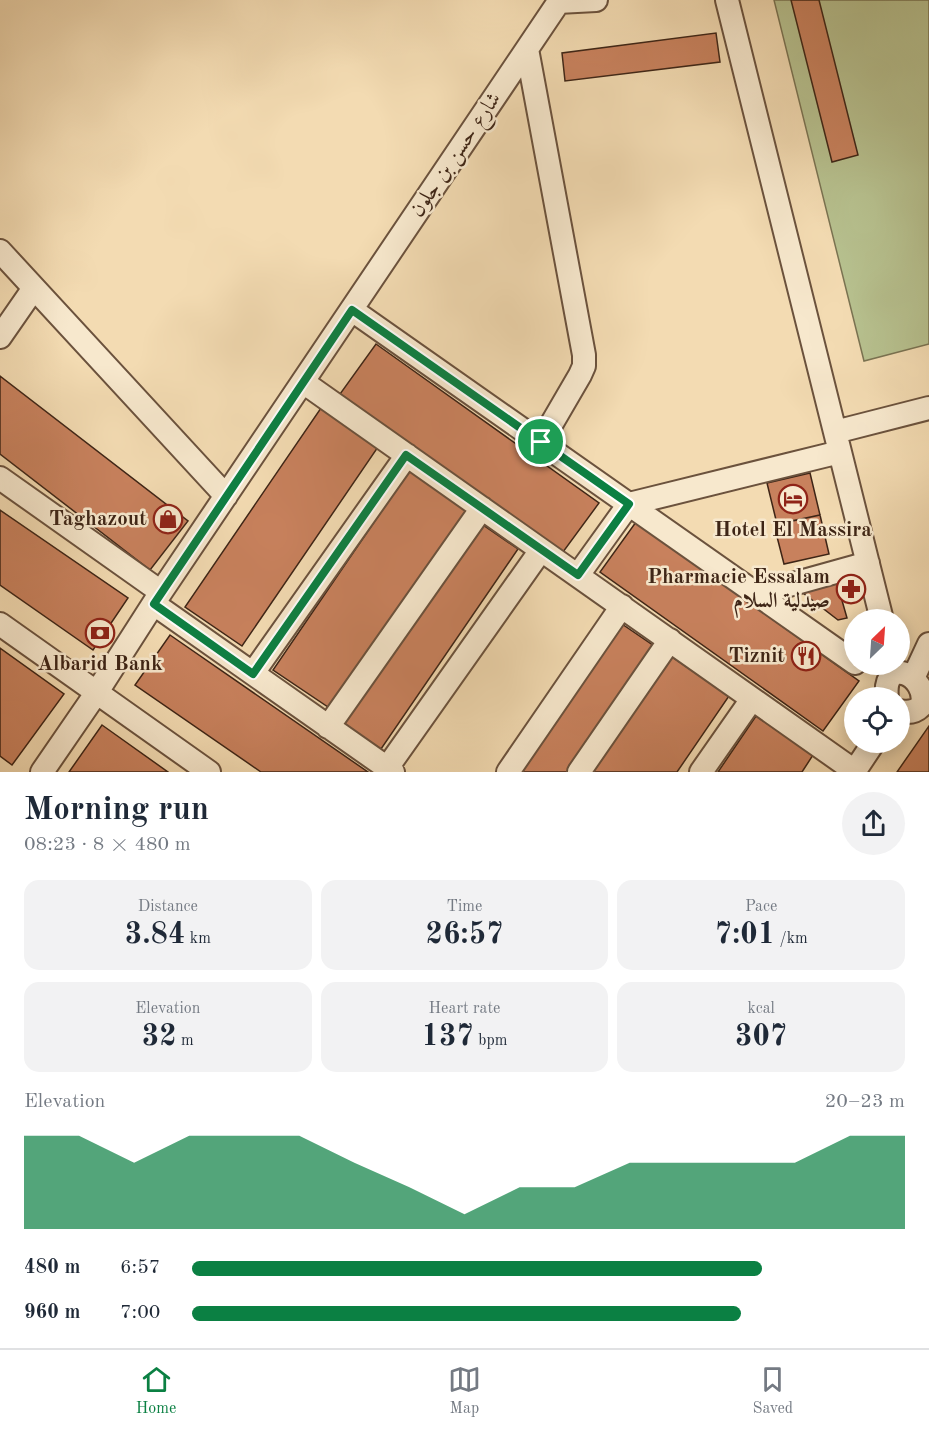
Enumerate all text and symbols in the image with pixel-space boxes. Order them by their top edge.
street label: شارع حسن بن جلون [407,89,510,224]
pin [515,416,566,467]
icon: arrive [524,425,557,458]
hotel icon: Hotel El Massira [777,483,809,515]
shop icon: Taghazout [152,503,184,535]
place label: Taghazout [49,509,147,530]
place label: Hotel El Massira [714,520,872,541]
place label: Pharmacie Essalam صيدلية السلام [647,567,830,619]
pharmacy icon: Pharmacie Essalam صيدلية السلام [835,573,867,605]
north arrow [844,609,910,675]
map controls [844,609,910,753]
bank icon: Albarid Bank [84,617,116,649]
restaurant icon: Tiznit [790,640,822,672]
place label: Tiznit [729,646,785,667]
place label: Albarid Bank [37,654,163,675]
button: locate [844,687,910,753]
button: share [842,792,905,855]
text: Morning run [24,794,209,827]
text: 08:23 · 8 × 480 m [24,835,191,855]
text: Distance [138,899,198,915]
text: Time [447,899,482,915]
text: Pace [745,899,777,915]
text: 3.84 [125,920,185,950]
text: 26:57 [425,920,503,950]
text: 7:01 [714,920,775,950]
text: km [185,931,211,947]
text: /km [775,931,808,947]
text: Elevation [135,1001,200,1017]
text: Heart rate [429,1001,500,1017]
text: kcal [747,1001,775,1017]
text: 32 [142,1022,177,1052]
text: 137 [422,1022,474,1052]
text: 307 [735,1022,787,1052]
text: m [177,1033,194,1049]
text: bpm [474,1033,507,1049]
text: Elevation [24,1092,105,1112]
text: 20–23 m [825,1092,905,1112]
text: 480 m [24,1258,80,1278]
text: 6:57 [120,1258,160,1278]
text: 960 m [24,1303,80,1323]
text: 7:00 [120,1303,160,1323]
tab: Home [136,1363,176,1419]
tab: Map [448,1363,481,1419]
tab: Saved [752,1363,793,1419]

